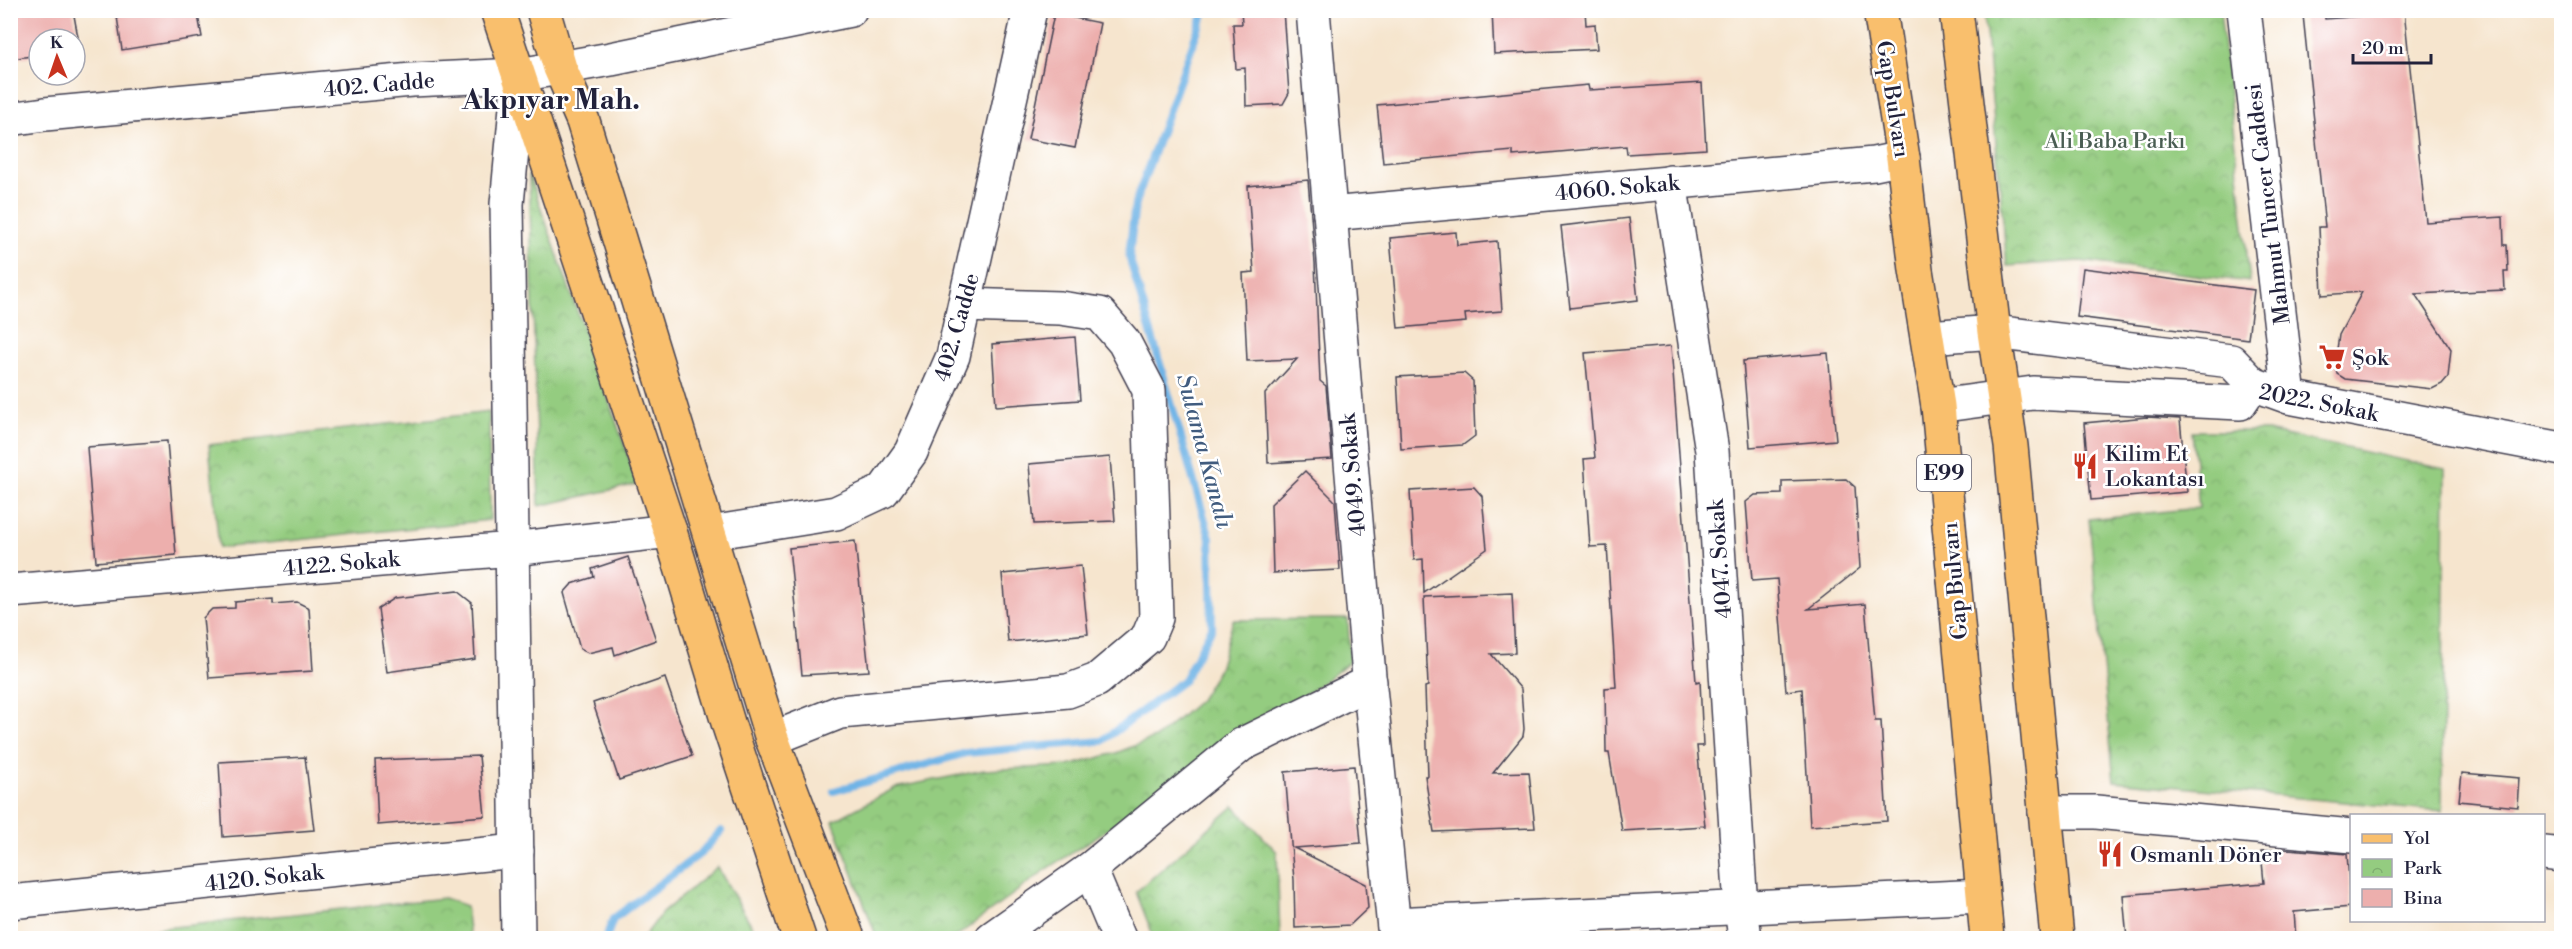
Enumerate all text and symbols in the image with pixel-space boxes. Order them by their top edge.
north arrow [27,27,87,87]
scale bar [2353,27,2431,65]
text: K [50,33,64,53]
text: 20 m [2362,37,2404,60]
street label: Gap Bulvarı [1870,39,1915,160]
street label: 402. Cadde [322,67,436,104]
street label: Mahmut Tuncer Caddesi [2240,82,2297,326]
district label: Akpıyar Mah. [461,83,640,118]
park label: Ali Baba Parkı [2043,128,2186,155]
street label: 4060. Sokak [1554,169,1682,207]
street label: 402. Cadde [929,270,986,385]
supermarket icon: Şok [2317,342,2347,372]
place label: Şok [2352,345,2390,372]
water label: Sulama Kanalı [1169,371,1239,532]
street label: 2022. Sokak [2257,379,2382,429]
street label: 4049. Sokak [1335,411,1372,538]
place label: Kilim Et Lokantası [2105,441,2205,493]
restaurant icon: Kilim Et Lokantası [2070,451,2100,481]
road number: E99 [1917,455,1971,491]
street label: 4047. Sokak [1703,497,1738,620]
street label: Gap Bulvarı [1937,521,1974,641]
street label: 4122. Sokak [281,546,402,583]
legend [2350,814,2545,922]
text: Yol [2403,827,2431,850]
restaurant icon: Osmanlı Döner [2095,839,2125,869]
place label: Osmanlı Döner [2130,842,2282,869]
text: Park [2404,857,2443,880]
street label: 4120. Sokak [203,859,326,898]
text: Bina [2403,887,2443,910]

